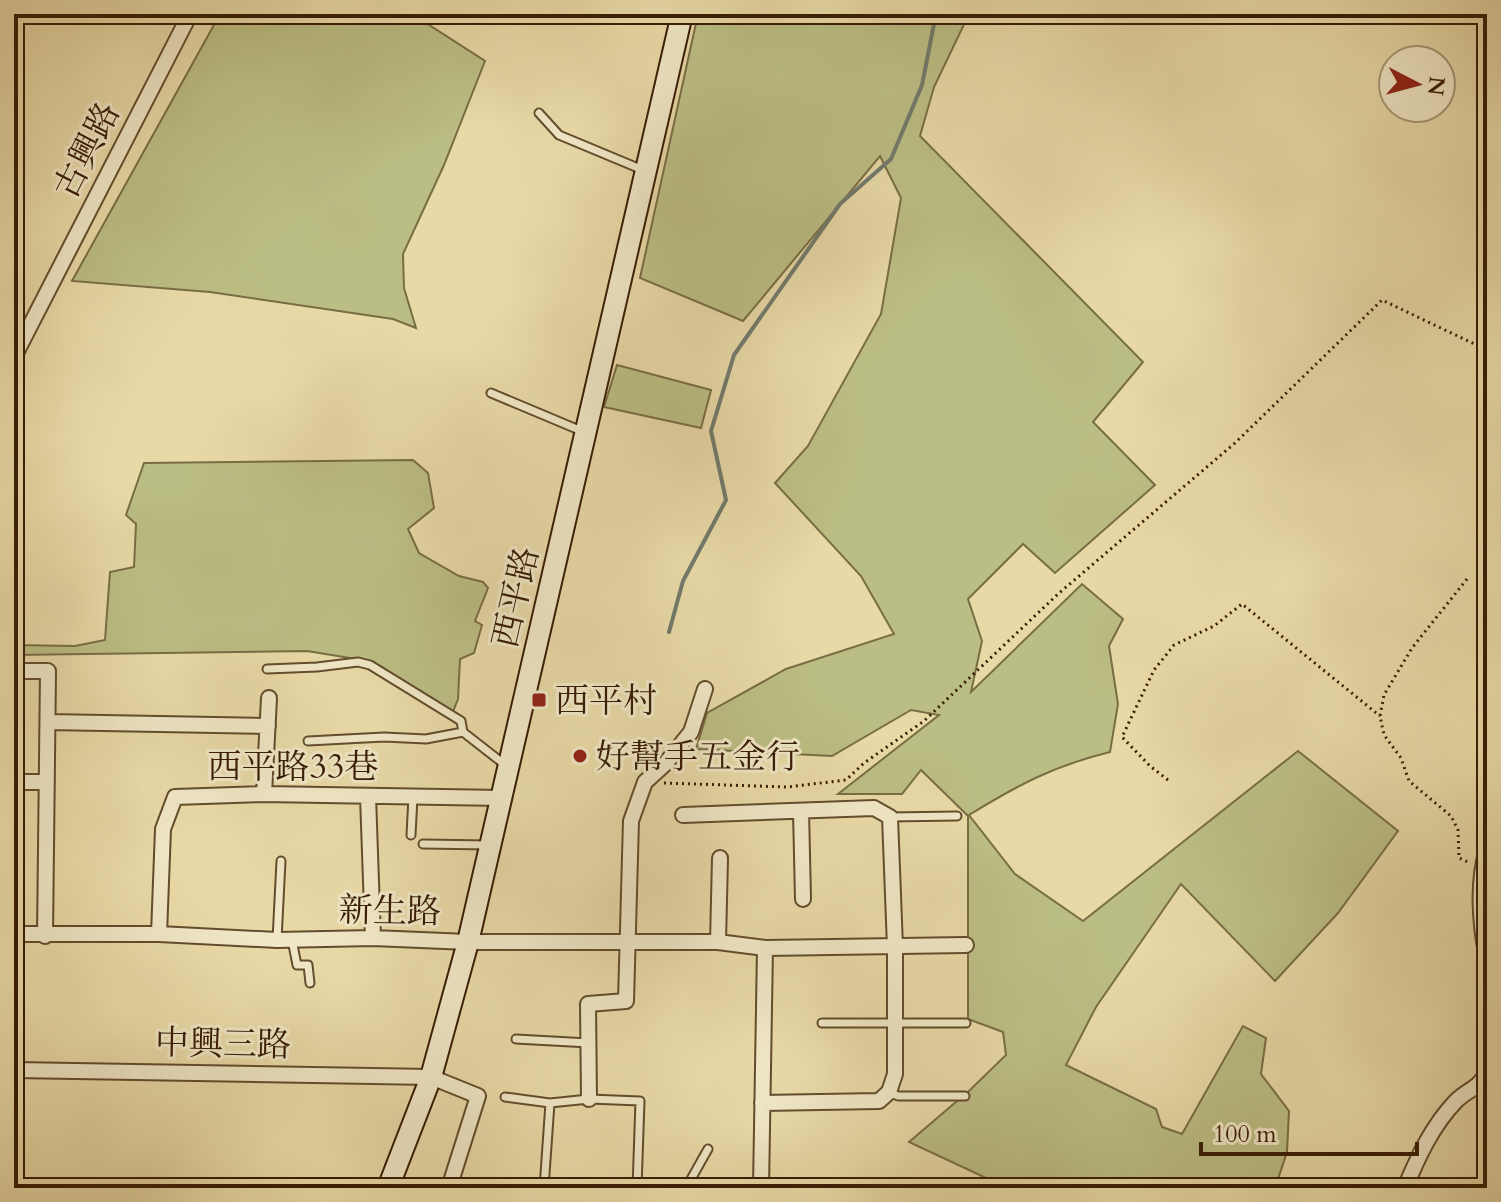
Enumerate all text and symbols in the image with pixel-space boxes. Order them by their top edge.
north arrow [1377,44,1457,124]
text: N [1420,75,1452,97]
street label: 古興路 [43,95,131,206]
street label: 西平路 [482,542,550,652]
place label: 西平村 [555,678,657,724]
marker: 西平村 [530,691,548,709]
place label: 好幫手五金行 [596,734,800,780]
street label: 西平路33巷 [208,744,378,790]
marker: 好幫手五金行 [571,747,589,765]
street label: 新生路 [339,887,441,935]
street label: 中興三路 [155,1020,291,1068]
scale bar [1201,1106,1417,1156]
text: 100 m [1213,1118,1277,1151]

